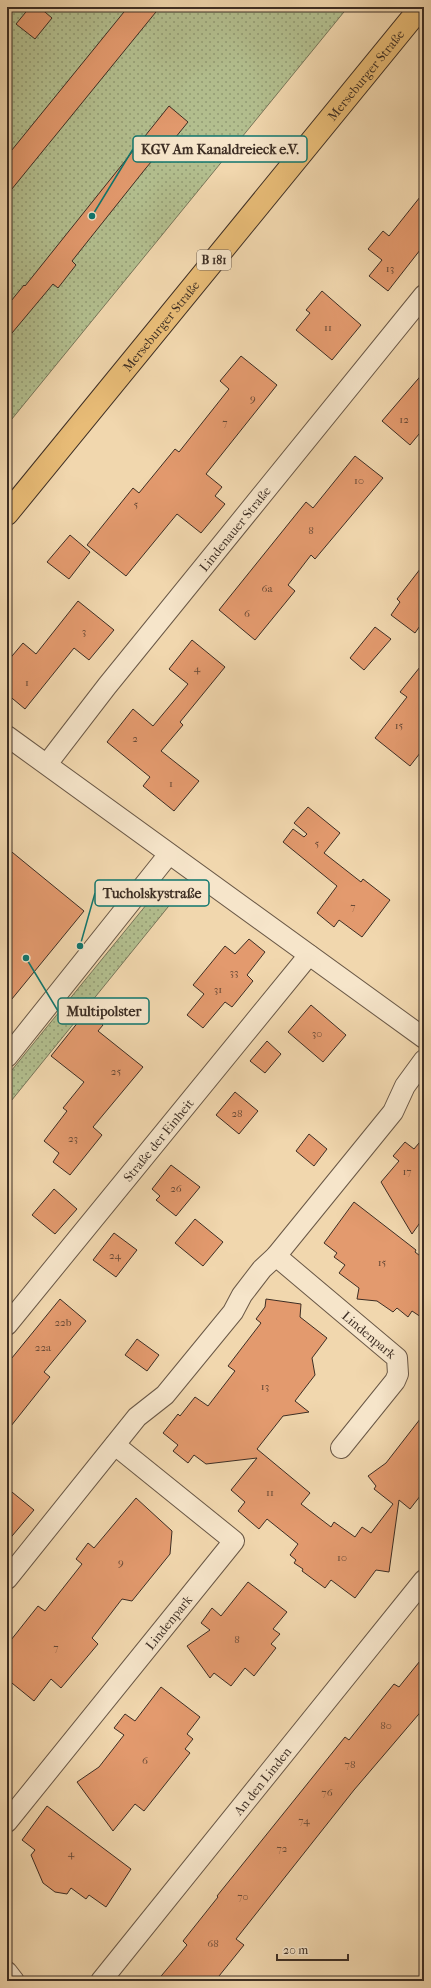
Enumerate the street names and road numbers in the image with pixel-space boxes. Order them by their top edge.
street label: Merseburger Straße [325,26,408,124]
road number: B 181 [197,250,231,270]
street label: Merseburger Straße [120,277,203,375]
street label: Lindenauer Straße [196,483,274,574]
street label: Straße der Einheit [120,1095,197,1185]
street label: Lindenpark [339,1308,399,1362]
street label: Lindenpark [142,1592,195,1653]
street label: An den Linden [230,1744,295,1819]

